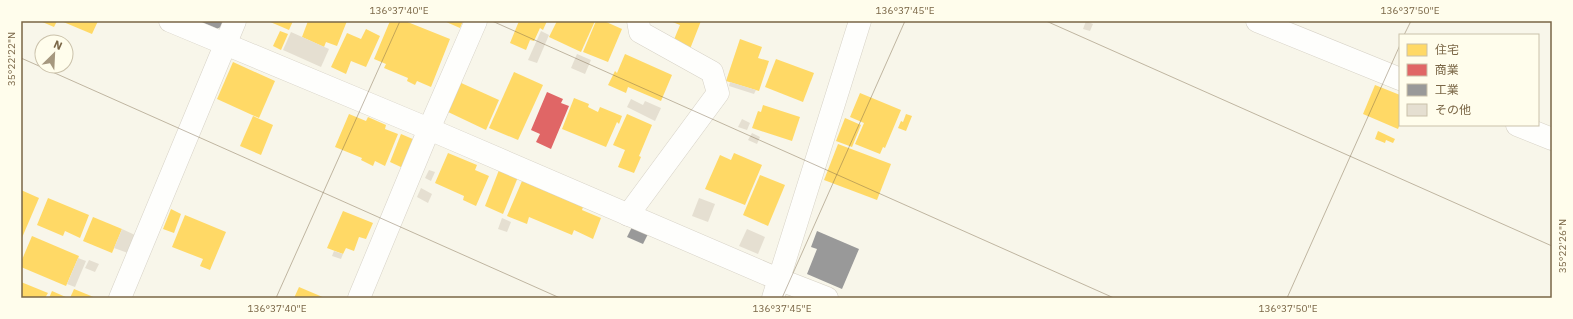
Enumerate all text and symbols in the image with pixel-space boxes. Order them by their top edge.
text: 136°37'40"E [369,4,429,17]
text: 136°37'45"E [875,4,935,17]
text: 136°37'50"E [1380,4,1440,17]
text: 35°22'22"N [5,32,18,86]
north arrow [34,34,74,74]
legend [1399,34,1539,126]
text: N [52,37,65,53]
text: 住宅 [1435,42,1459,57]
text: 商業 [1435,62,1459,77]
text: 工業 [1435,82,1459,97]
text: その他 [1435,102,1471,117]
text: 35°22'26"N [1556,219,1569,273]
text: 136°37'40"E [247,302,307,315]
text: 136°37'45"E [752,302,812,315]
text: 136°37'50"E [1258,302,1318,315]

